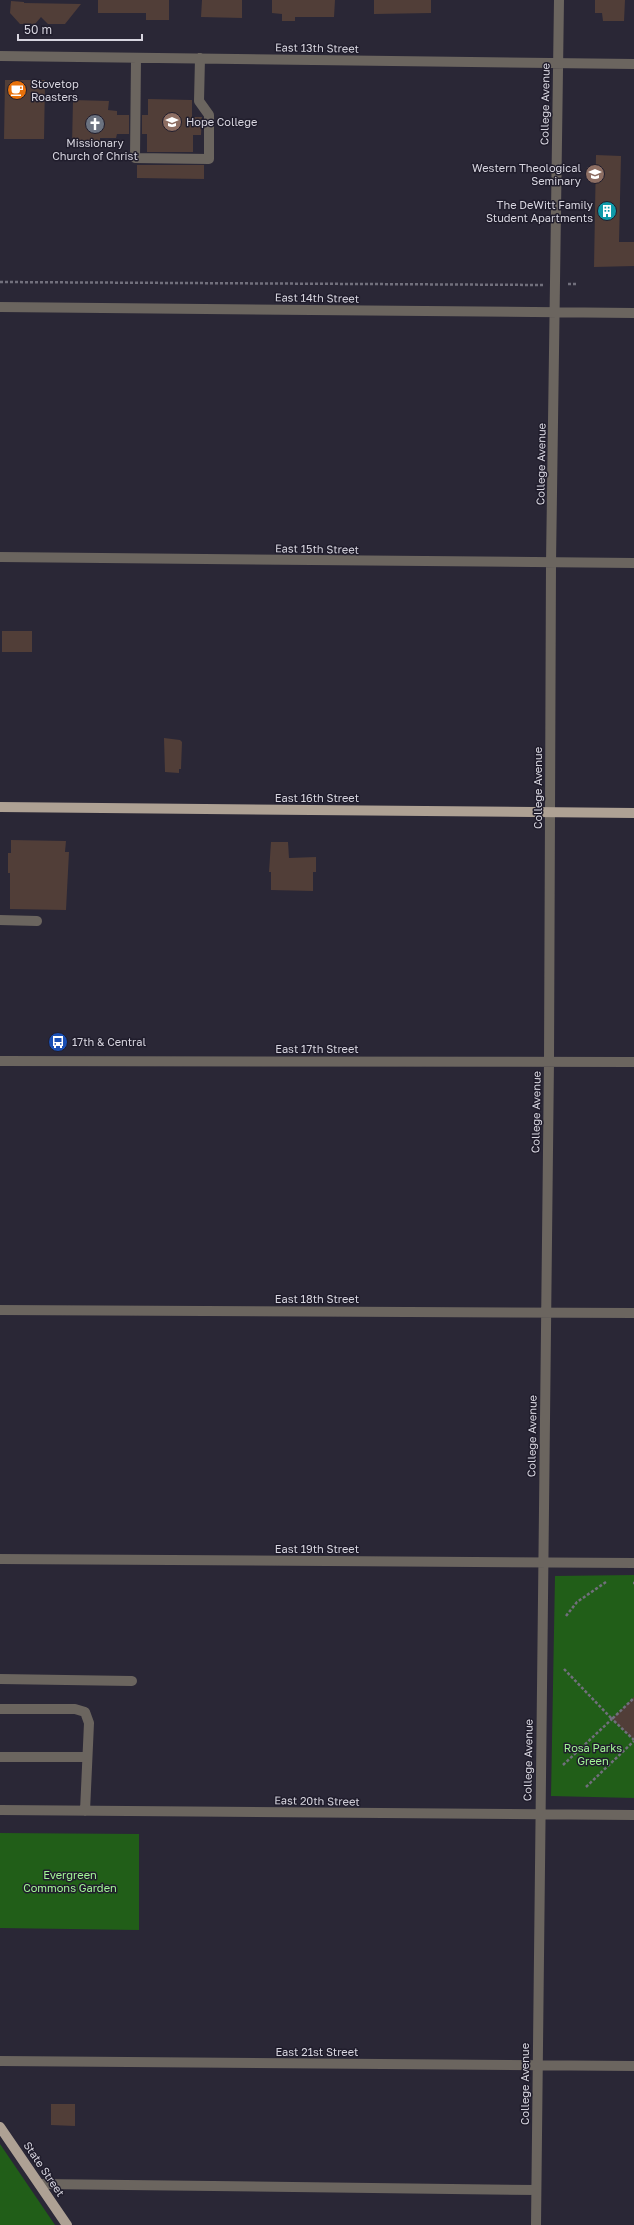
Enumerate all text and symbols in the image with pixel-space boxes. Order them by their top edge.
scale bar [18,16,142,42]
text: 50 m [24,22,52,37]
street label: East 13th Street [275,40,359,55]
street label: College Avenue [537,63,552,145]
place label: Stovetop Roasters [31,77,79,103]
cafe icon: Stovetop Roasters [6,79,28,101]
school or university icon: Hope College [161,111,183,133]
church icon: Missionary Church of Christ [84,113,106,135]
place label: Hope College [186,115,257,128]
place label: Missionary Church of Christ [52,136,138,162]
place label: Western Theological Seminary [472,161,581,187]
school or university icon: Western Theological Seminary [584,163,606,185]
place label: The DeWitt Family Student Apartments [486,198,593,224]
building icon: The DeWitt Family Student Apartments [596,200,618,222]
street label: East 14th Street [275,290,359,305]
street label: College Avenue [533,423,548,505]
street label: East 15th Street [275,541,359,556]
street label: College Avenue [531,747,544,829]
street label: East 16th Street [275,791,359,804]
bus stop icon: 17th & Central [47,1031,69,1053]
place label: 17th & Central [72,1035,147,1048]
street label: East 17th Street [275,1042,359,1055]
street label: College Avenue [528,1071,543,1153]
street label: East 18th Street [275,1292,359,1305]
street label: College Avenue [524,1395,539,1477]
street label: East 19th Street [275,1542,359,1555]
street label: College Avenue [520,1719,535,1801]
park label: Rosa Parks Green [564,1741,622,1767]
street label: East 20th Street [274,1793,360,1808]
park label: Evergreen Commons Garden [23,1868,117,1894]
street label: College Avenue [518,2043,531,2125]
street label: East 21st Street [275,2045,359,2058]
street label: State Street [21,2139,68,2199]

